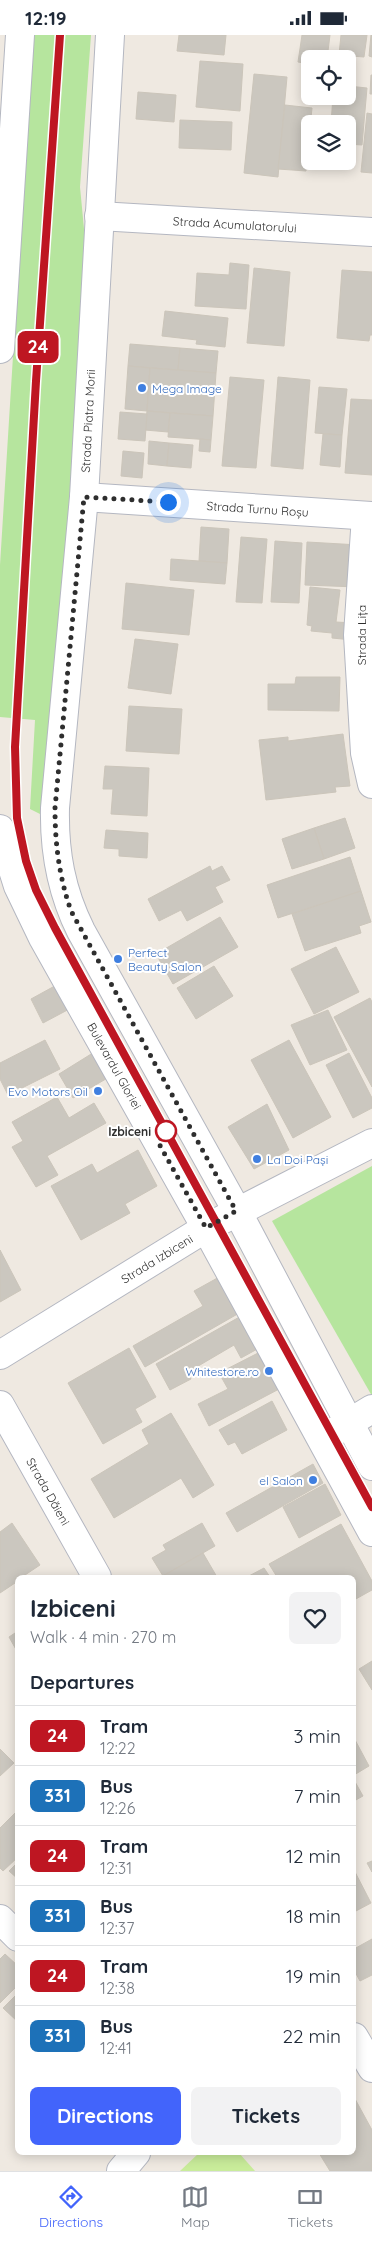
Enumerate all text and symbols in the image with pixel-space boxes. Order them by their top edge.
text: 12:19 [25,6,67,30]
map controls [301,50,356,170]
button: locate [301,50,356,105]
button: layers [301,115,356,170]
street label: Strada Acumulatorului [172,213,297,235]
line badge: 24 [15,331,60,363]
text: 24 [28,335,48,358]
street label: Strada Piatra Morii [78,369,98,473]
place label: Mega Image [152,381,222,396]
marker: Mega Image [136,382,148,394]
your location [156,490,181,515]
street label: Strada Turnu Roșu [206,498,309,519]
street label: Strada Lița [354,605,369,665]
place label: Perfect Beauty Salon [128,945,202,974]
marker: Perfect Beauty Salon [112,953,124,965]
street label: Bulevardul Gloriei [84,1020,145,1112]
place label: Evo Motors Oil [8,1084,88,1099]
marker: Evo Motors Oil [92,1085,104,1097]
marker: Izbiceni [155,1120,177,1142]
place label: Izbiceni [108,1124,151,1139]
place label: La Doi Pași [267,1152,328,1167]
marker: La Doi Pași [251,1153,263,1165]
street label: Strada Izbiceni [118,1231,195,1286]
place label: Whitestore.ro [185,1364,259,1379]
marker: Whitestore.ro [263,1365,275,1377]
street label: Strada Dăieni [24,1455,74,1528]
place label: el Salon [259,1473,303,1488]
marker: el Salon [307,1474,319,1486]
button: heart [289,1592,341,1644]
text: Izbiceni [30,1593,116,1623]
text: Walk · 4 min · 270 m [30,1627,176,1647]
text: Departures [30,1670,134,1694]
text: Tram [100,1714,148,1738]
text: 24 [47,1724,68,1747]
text: 3 min [293,1724,341,1748]
text: 12:22 [100,1738,136,1758]
text: Bus [100,1774,133,1798]
text: 331 [44,1784,71,1807]
text: 7 min [294,1784,341,1808]
text: 12:26 [100,1798,135,1818]
text: Tram [100,1834,148,1858]
text: 24 [47,1844,68,1867]
text: 12 min [286,1844,341,1868]
text: 12:31 [100,1858,132,1878]
text: Bus [100,1894,133,1918]
text: 331 [44,1904,71,1927]
text: 18 min [286,1904,341,1928]
text: 12:37 [100,1918,134,1938]
text: Tram [100,1954,148,1978]
text: 24 [47,1964,68,1987]
text: 19 min [286,1964,341,1988]
text: 12:38 [100,1978,135,1998]
text: Bus [100,2014,133,2038]
text: 331 [44,2024,71,2047]
text: 22 min [282,2024,341,2048]
text: 12:41 [100,2038,132,2058]
button: Directions [30,2087,181,2145]
button: Tickets [191,2087,341,2145]
tab: Directions [39,2183,103,2231]
tab: Map [181,2183,210,2231]
tab: Tickets [288,2183,333,2231]

